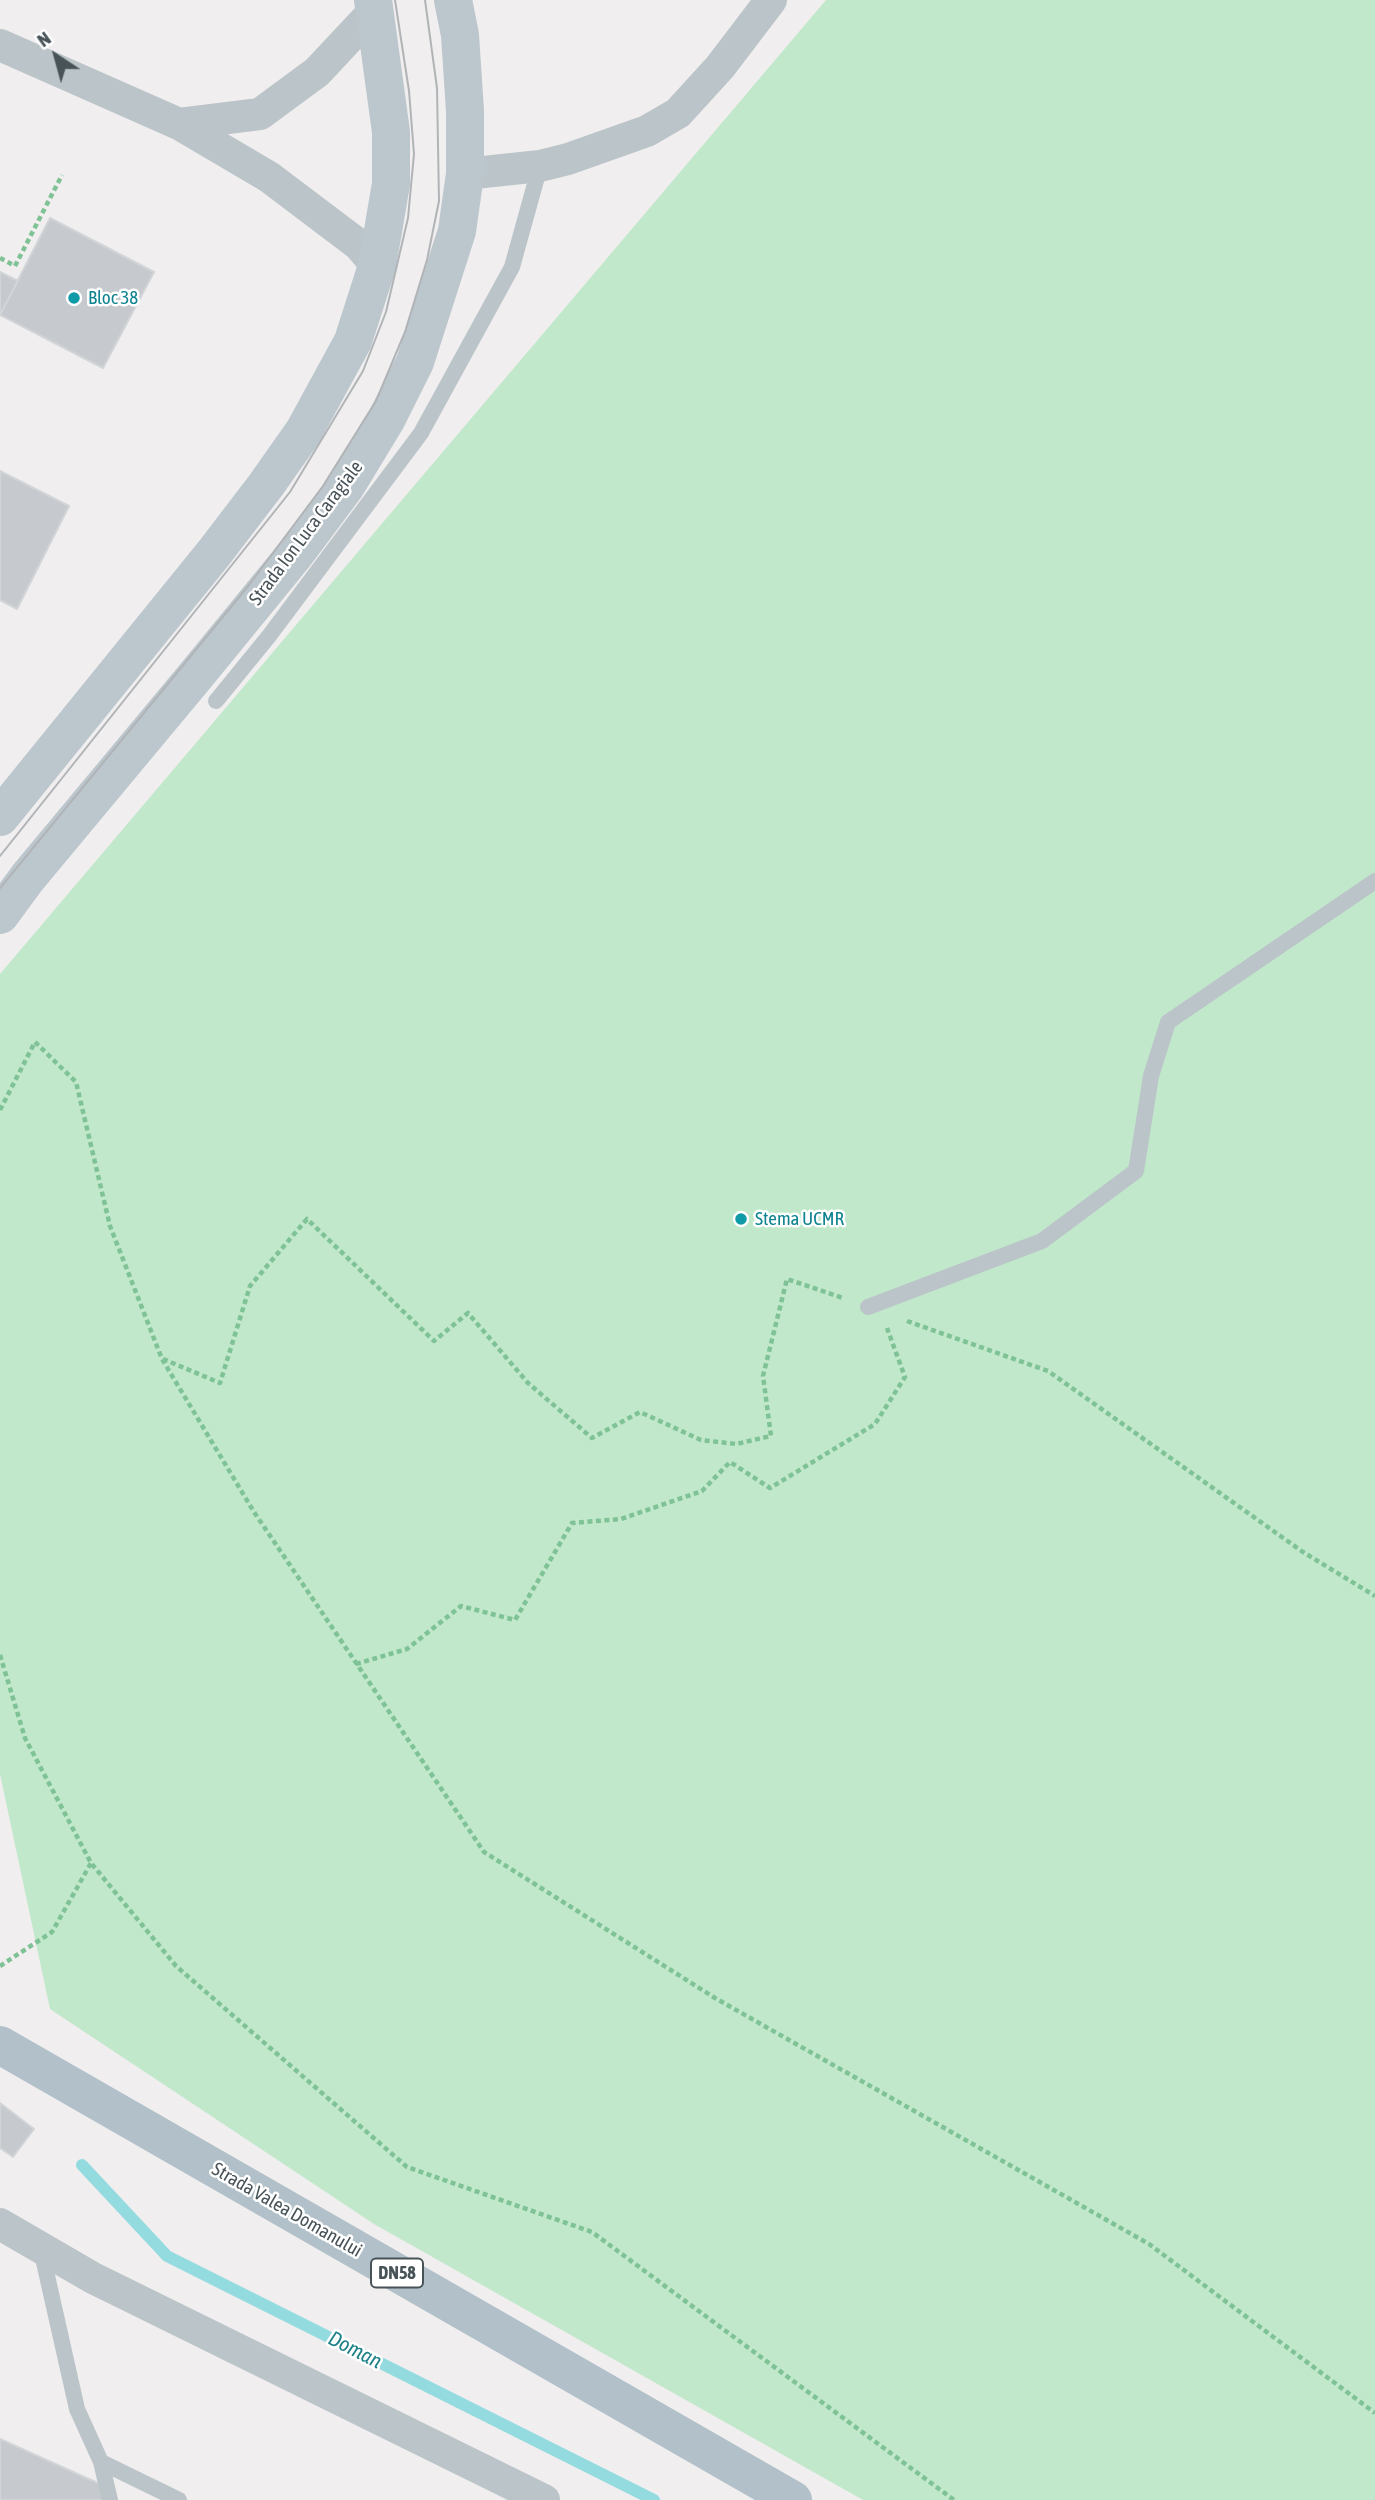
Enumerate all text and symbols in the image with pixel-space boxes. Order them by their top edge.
north arrow [21,21,91,91]
text: N [33,27,55,51]
place label: Bloc 38 [88,287,138,309]
marker: Bloc 38 [66,290,82,306]
street label: Strada Ion Luca Caragiale [244,456,368,610]
place label: Stema UCMR [755,1208,844,1230]
marker: Stema UCMR [733,1211,749,1227]
street label: Strada Valea Domanului [208,2158,366,2262]
road number: DN58 [371,2258,423,2288]
water label: Doman [324,2326,386,2374]

